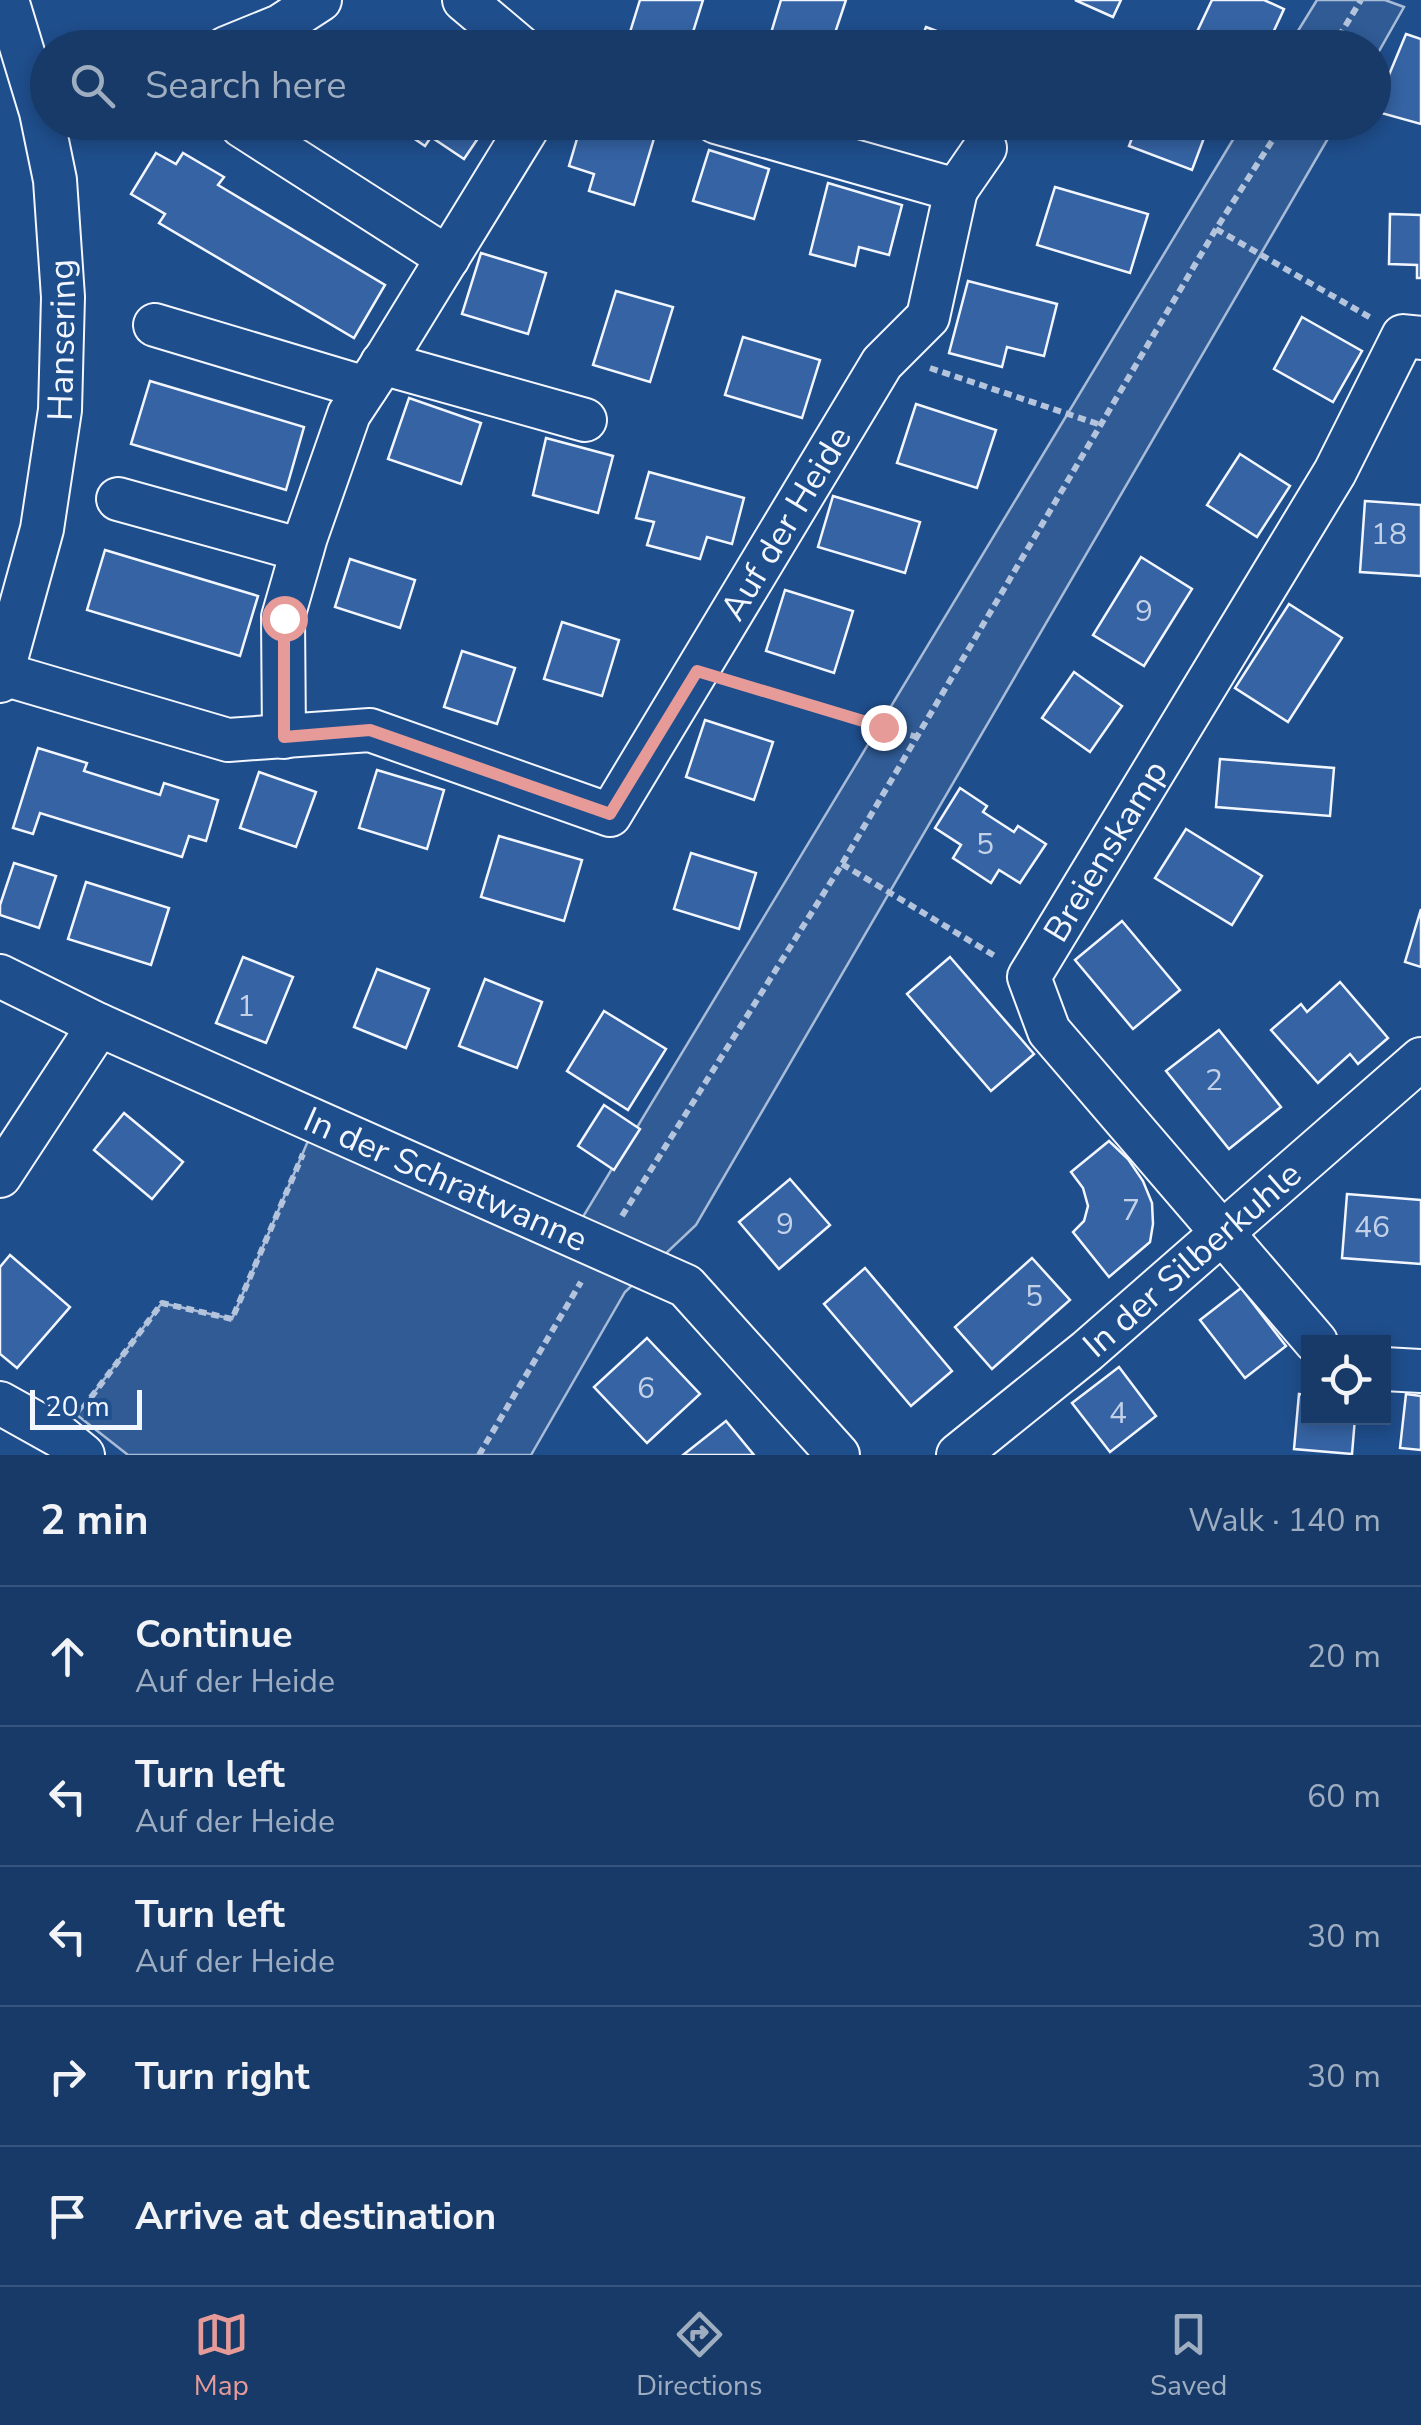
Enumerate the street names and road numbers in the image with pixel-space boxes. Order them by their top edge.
street label: Hansering [37,258,87,421]
street label: Auf der Heide [709,418,863,629]
street label: Breienskamp [1033,752,1179,951]
street label: In der Schratwanne [296,1096,595,1263]
street label: In der Silberkuhle [1073,1151,1312,1368]

